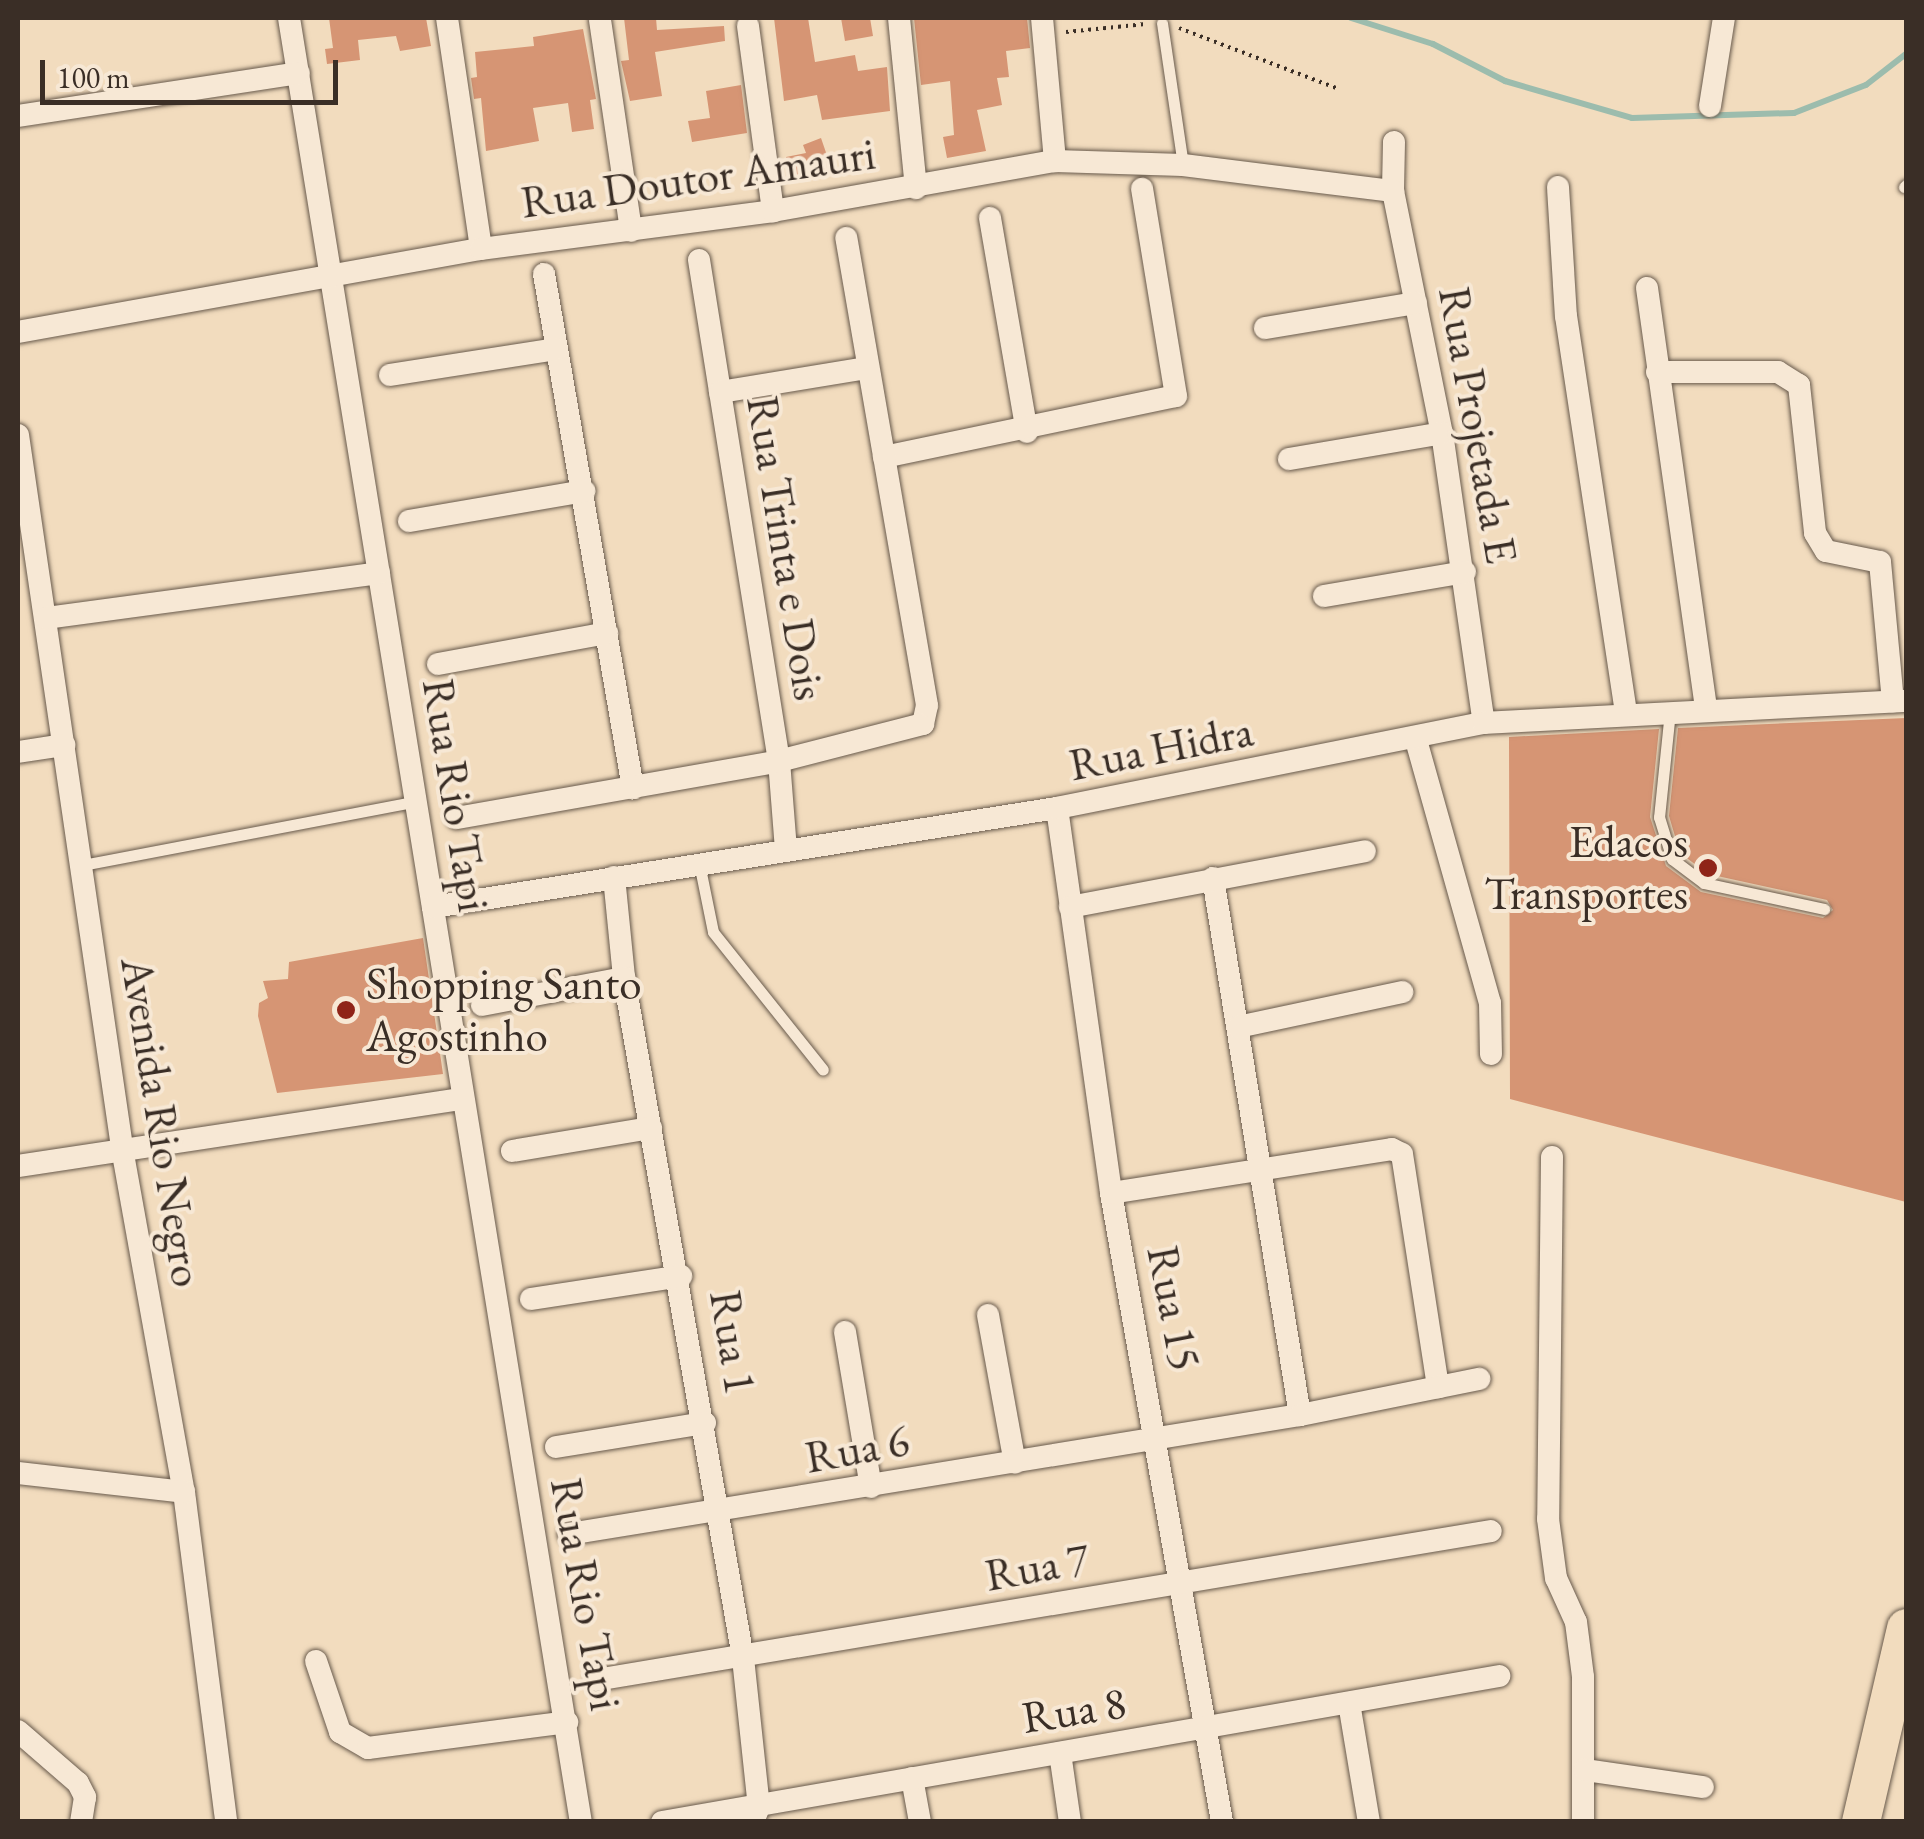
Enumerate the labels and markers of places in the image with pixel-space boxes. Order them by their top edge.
place label: Edacos Transportes [1484,815,1688,921]
marker: Edacos Transportes [1697,857,1719,879]
place label: Shopping Santo Agostinho [366,957,641,1063]
marker: Shopping Santo Agostinho [335,999,357,1021]

